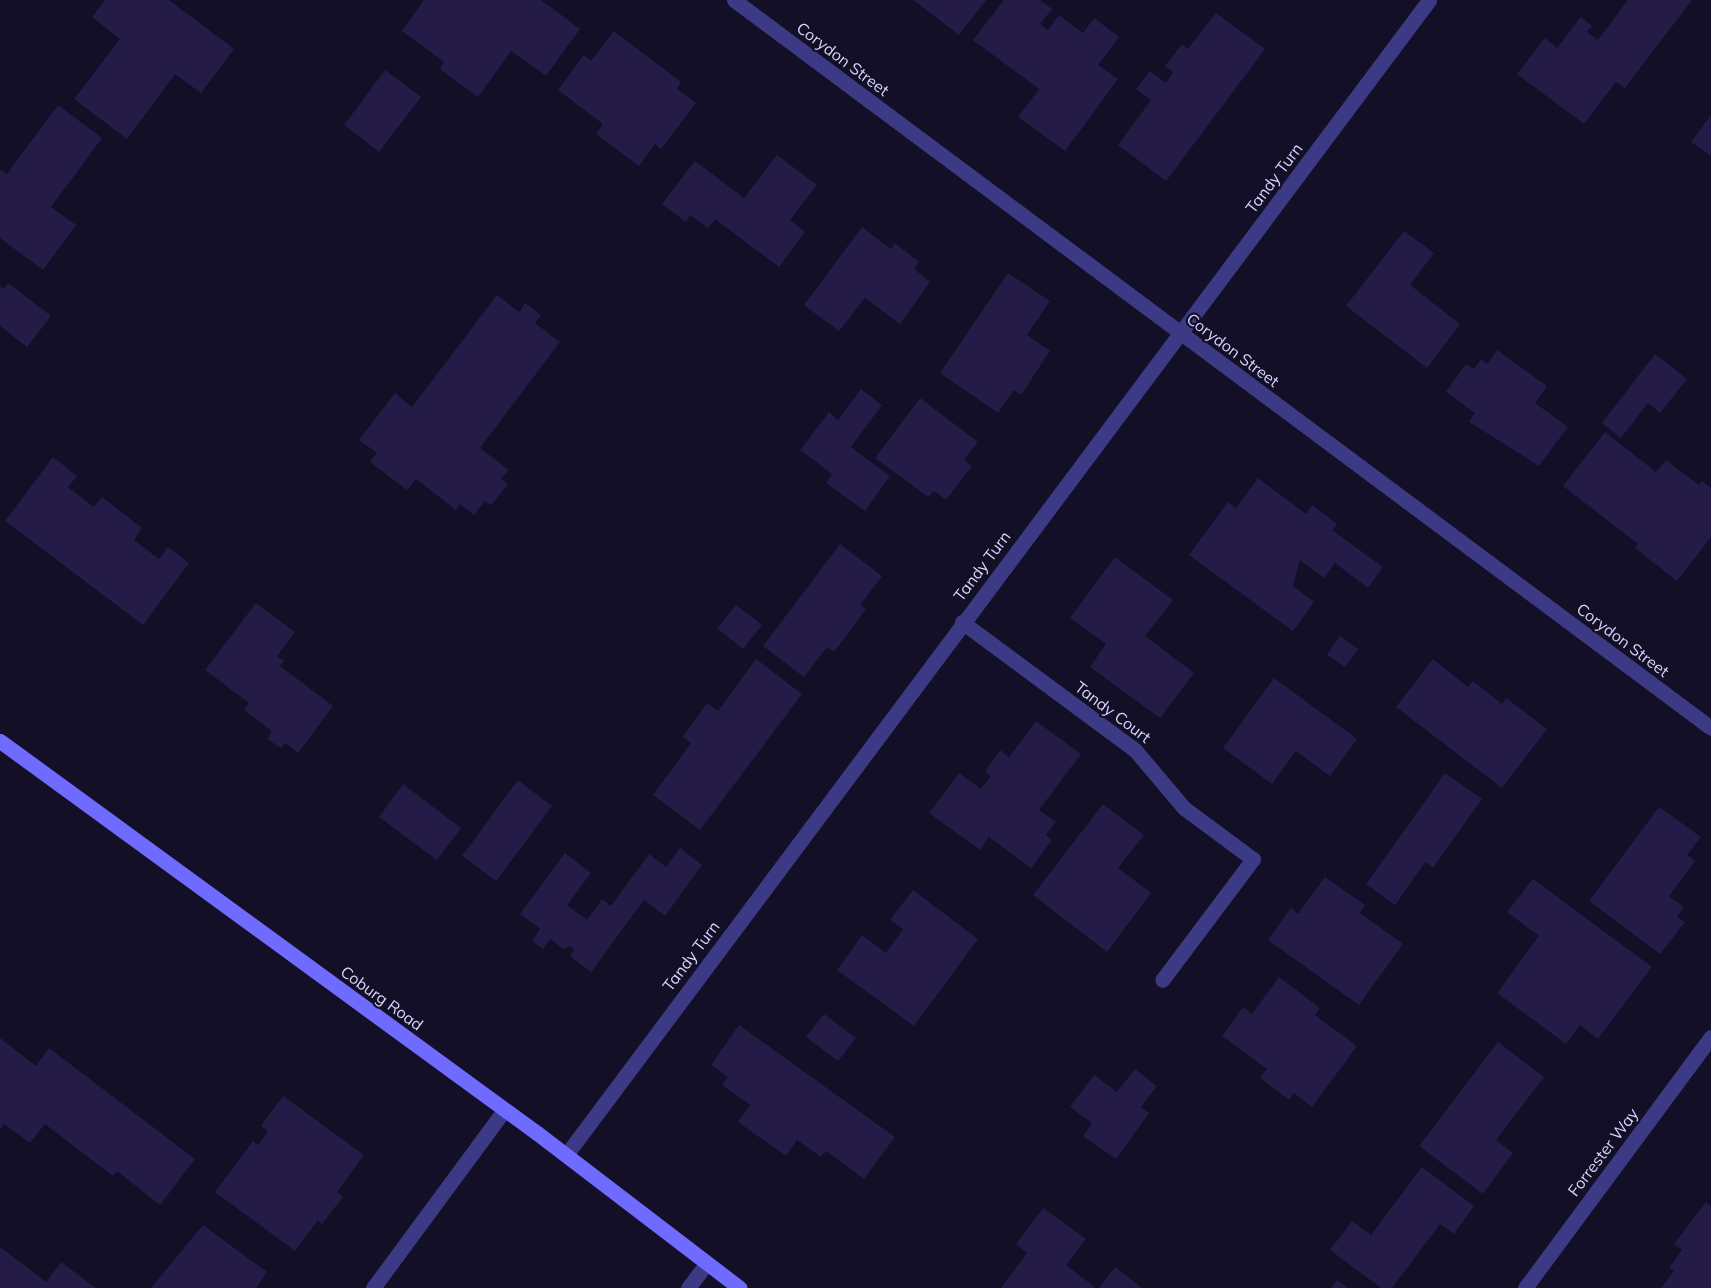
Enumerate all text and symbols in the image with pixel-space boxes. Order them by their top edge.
street label: Corydon Street [793,18,893,100]
street label: Tandy Turn [1241,139,1307,217]
street label: Corydon Street [1183,309,1283,391]
street label: Tandy Turn [949,527,1015,605]
street label: Corydon Street [1573,599,1673,681]
street label: Tandy Court [1071,677,1155,747]
street label: Tandy Turn [658,917,724,995]
street label: Coburg Road [337,962,427,1034]
street label: Forrester Way [1564,1104,1642,1200]

